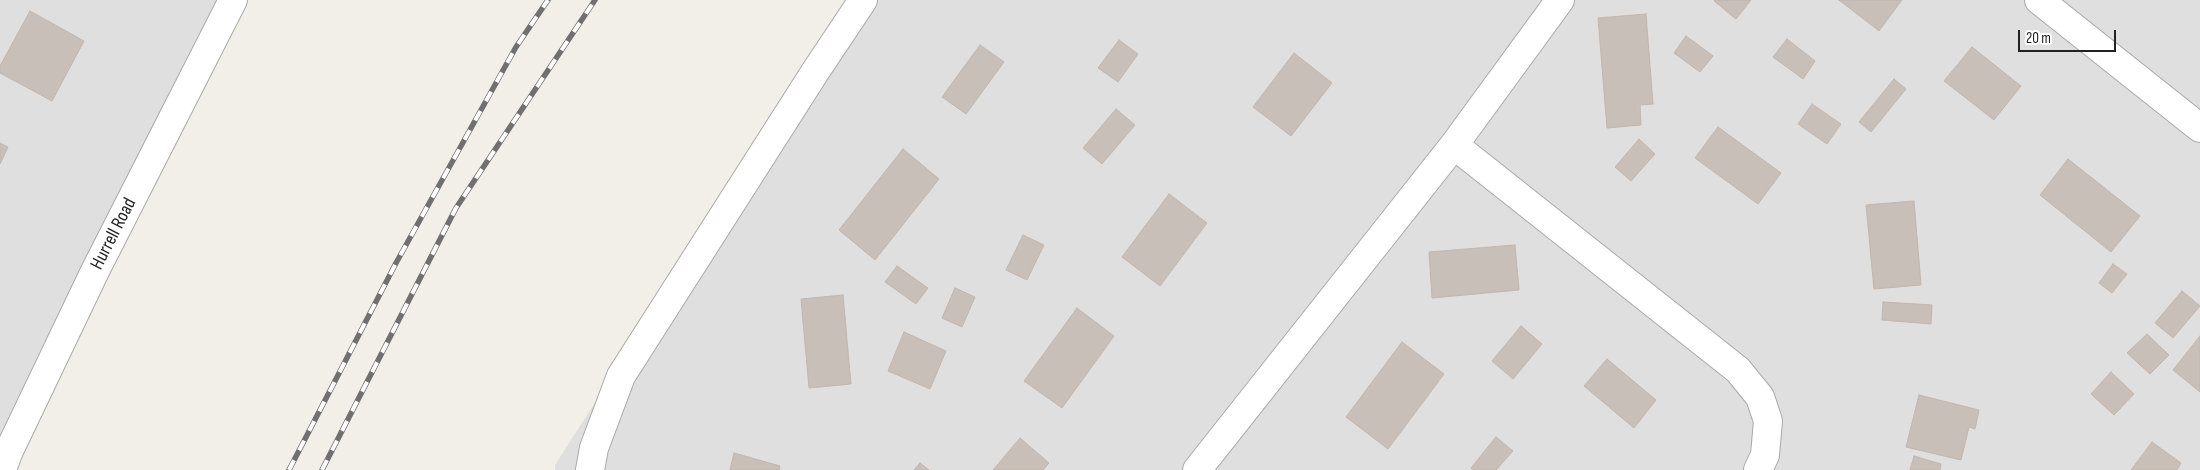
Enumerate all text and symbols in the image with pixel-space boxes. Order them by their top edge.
scale bar [2020,20,2118,52]
text: 20 m [2026,29,2051,48]
street label: Hurrell Road [86,194,142,274]

